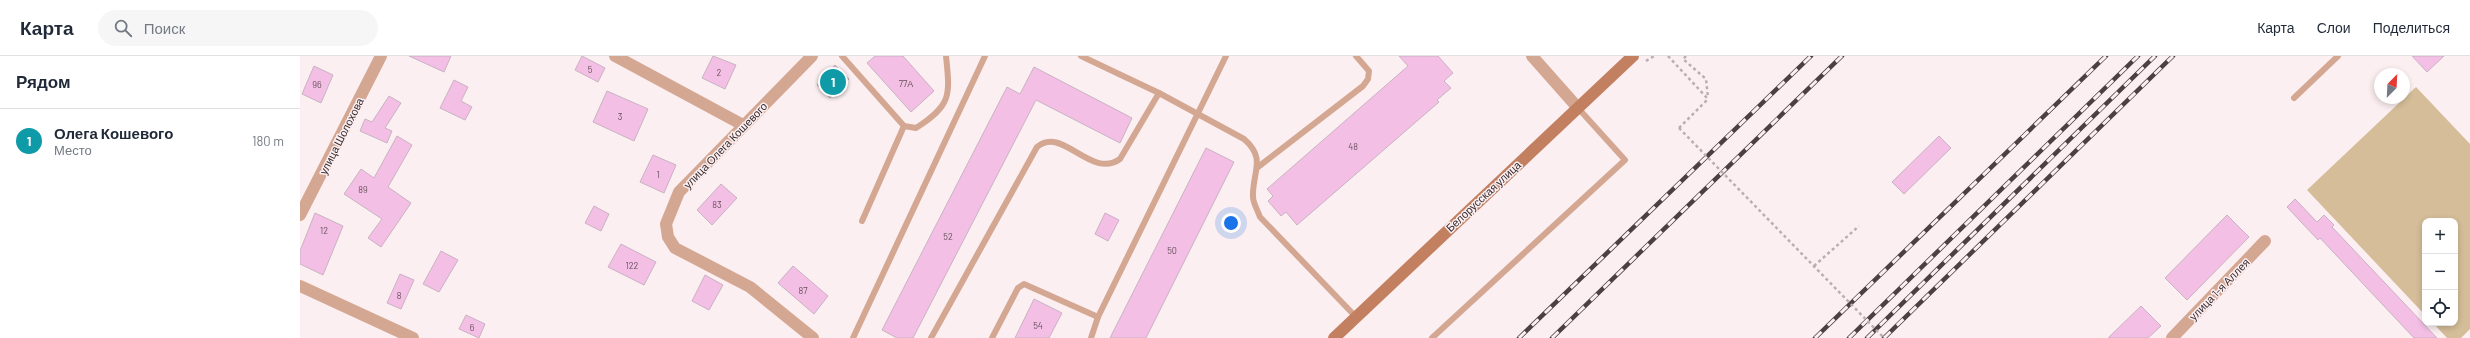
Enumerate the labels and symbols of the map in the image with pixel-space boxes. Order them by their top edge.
house number: 5 [588,64,593,75]
house number: 2 [717,67,722,78]
pin: 1 [820,67,846,97]
north arrow [2374,68,2410,104]
house number: 77А [899,78,913,89]
house number: 96 [312,79,322,90]
street label: улица Шолохова [316,95,366,176]
street label: улица Олега Кошевого [680,99,770,191]
house number: 3 [618,111,623,122]
house number: 48 [1348,141,1358,152]
street label: Белорусская улица [1443,157,1524,234]
house number: 1 [656,169,660,180]
house number: 89 [358,184,368,195]
house number: 83 [712,199,722,210]
your location [1221,213,1241,233]
house number: 12 [320,225,328,236]
house number: 52 [943,231,953,242]
house number: 50 [1167,245,1177,256]
street label: улица 1-я Аллея [2186,255,2252,323]
house number: 122 [626,260,639,271]
house number: 87 [799,285,808,296]
house number: 8 [397,290,402,301]
house number: 54 [1033,320,1043,331]
house number: 6 [470,322,475,333]

